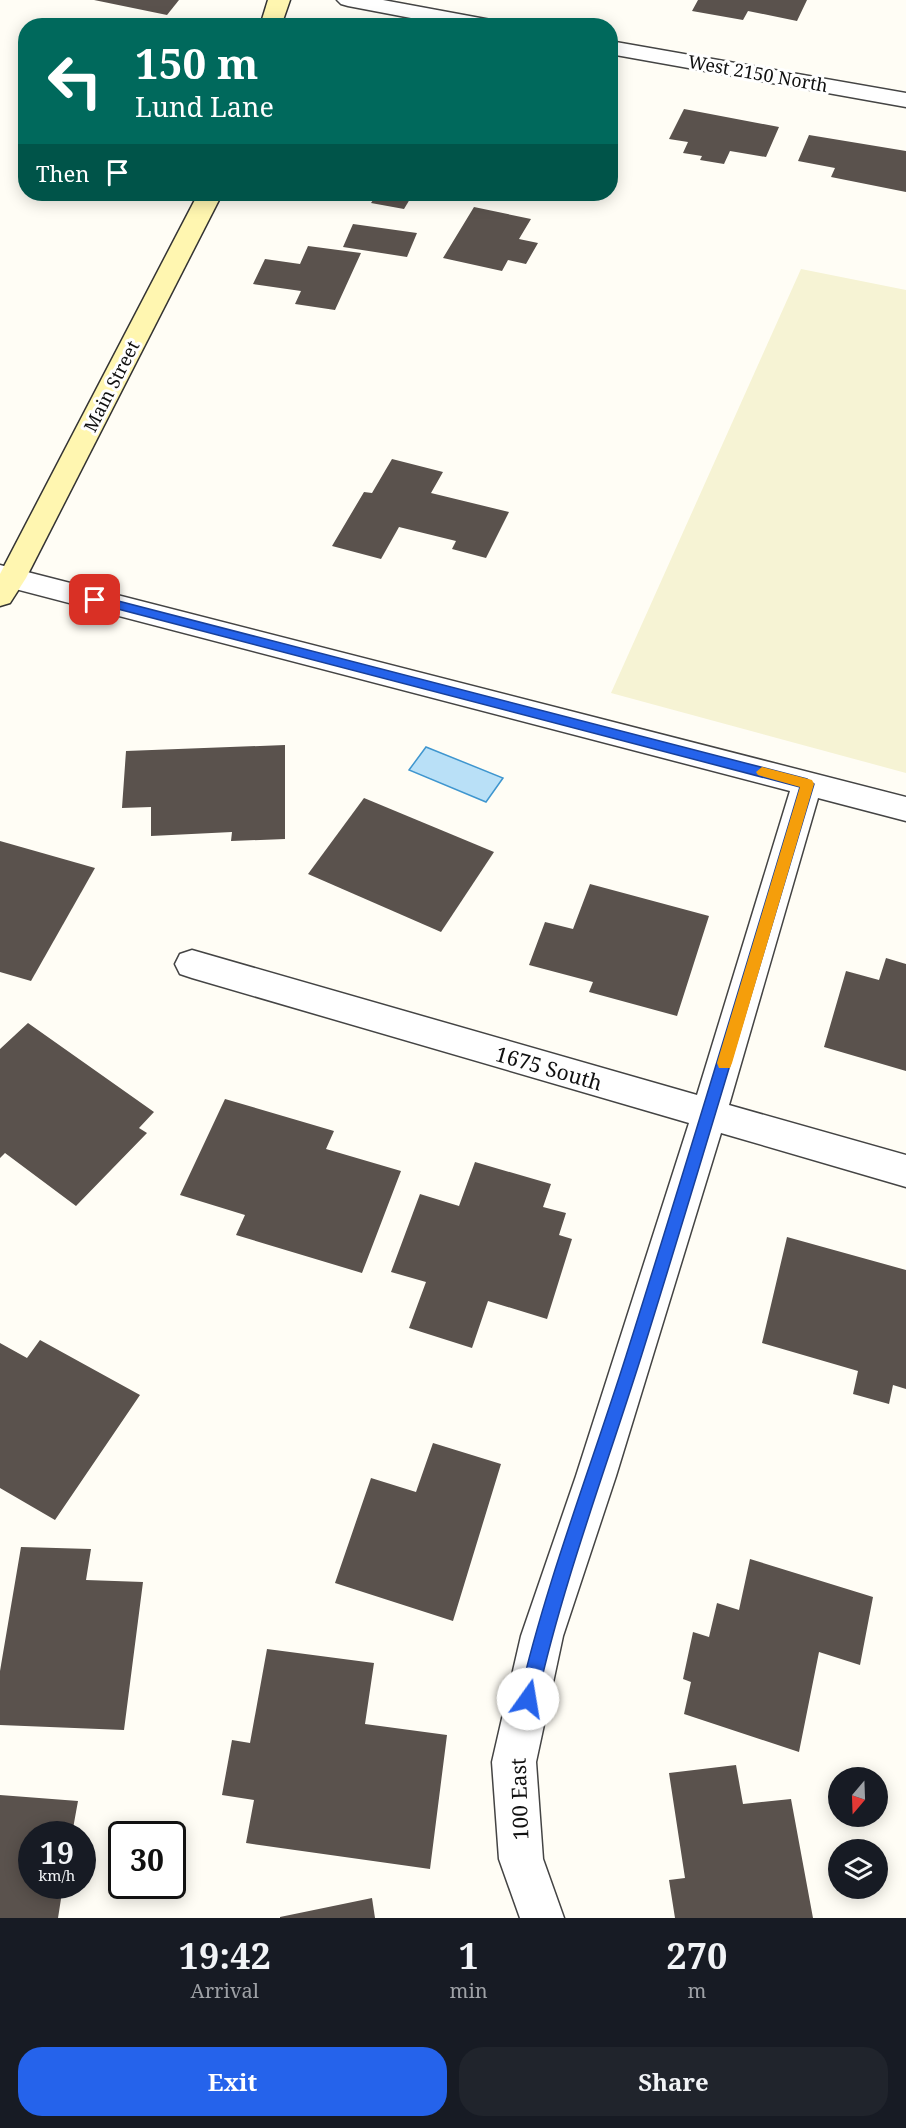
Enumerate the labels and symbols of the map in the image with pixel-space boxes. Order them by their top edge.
street label: West 2150 North [686,49,830,97]
street label: Main Street [78,336,144,436]
pin [69,574,120,625]
street label: 1675 South [492,1039,606,1097]
position arrow [496,1667,560,1731]
street label: 100 East [504,1757,534,1841]
north arrow [828,1767,888,1827]
speed limit sign: 30 [108,1821,186,1899]

